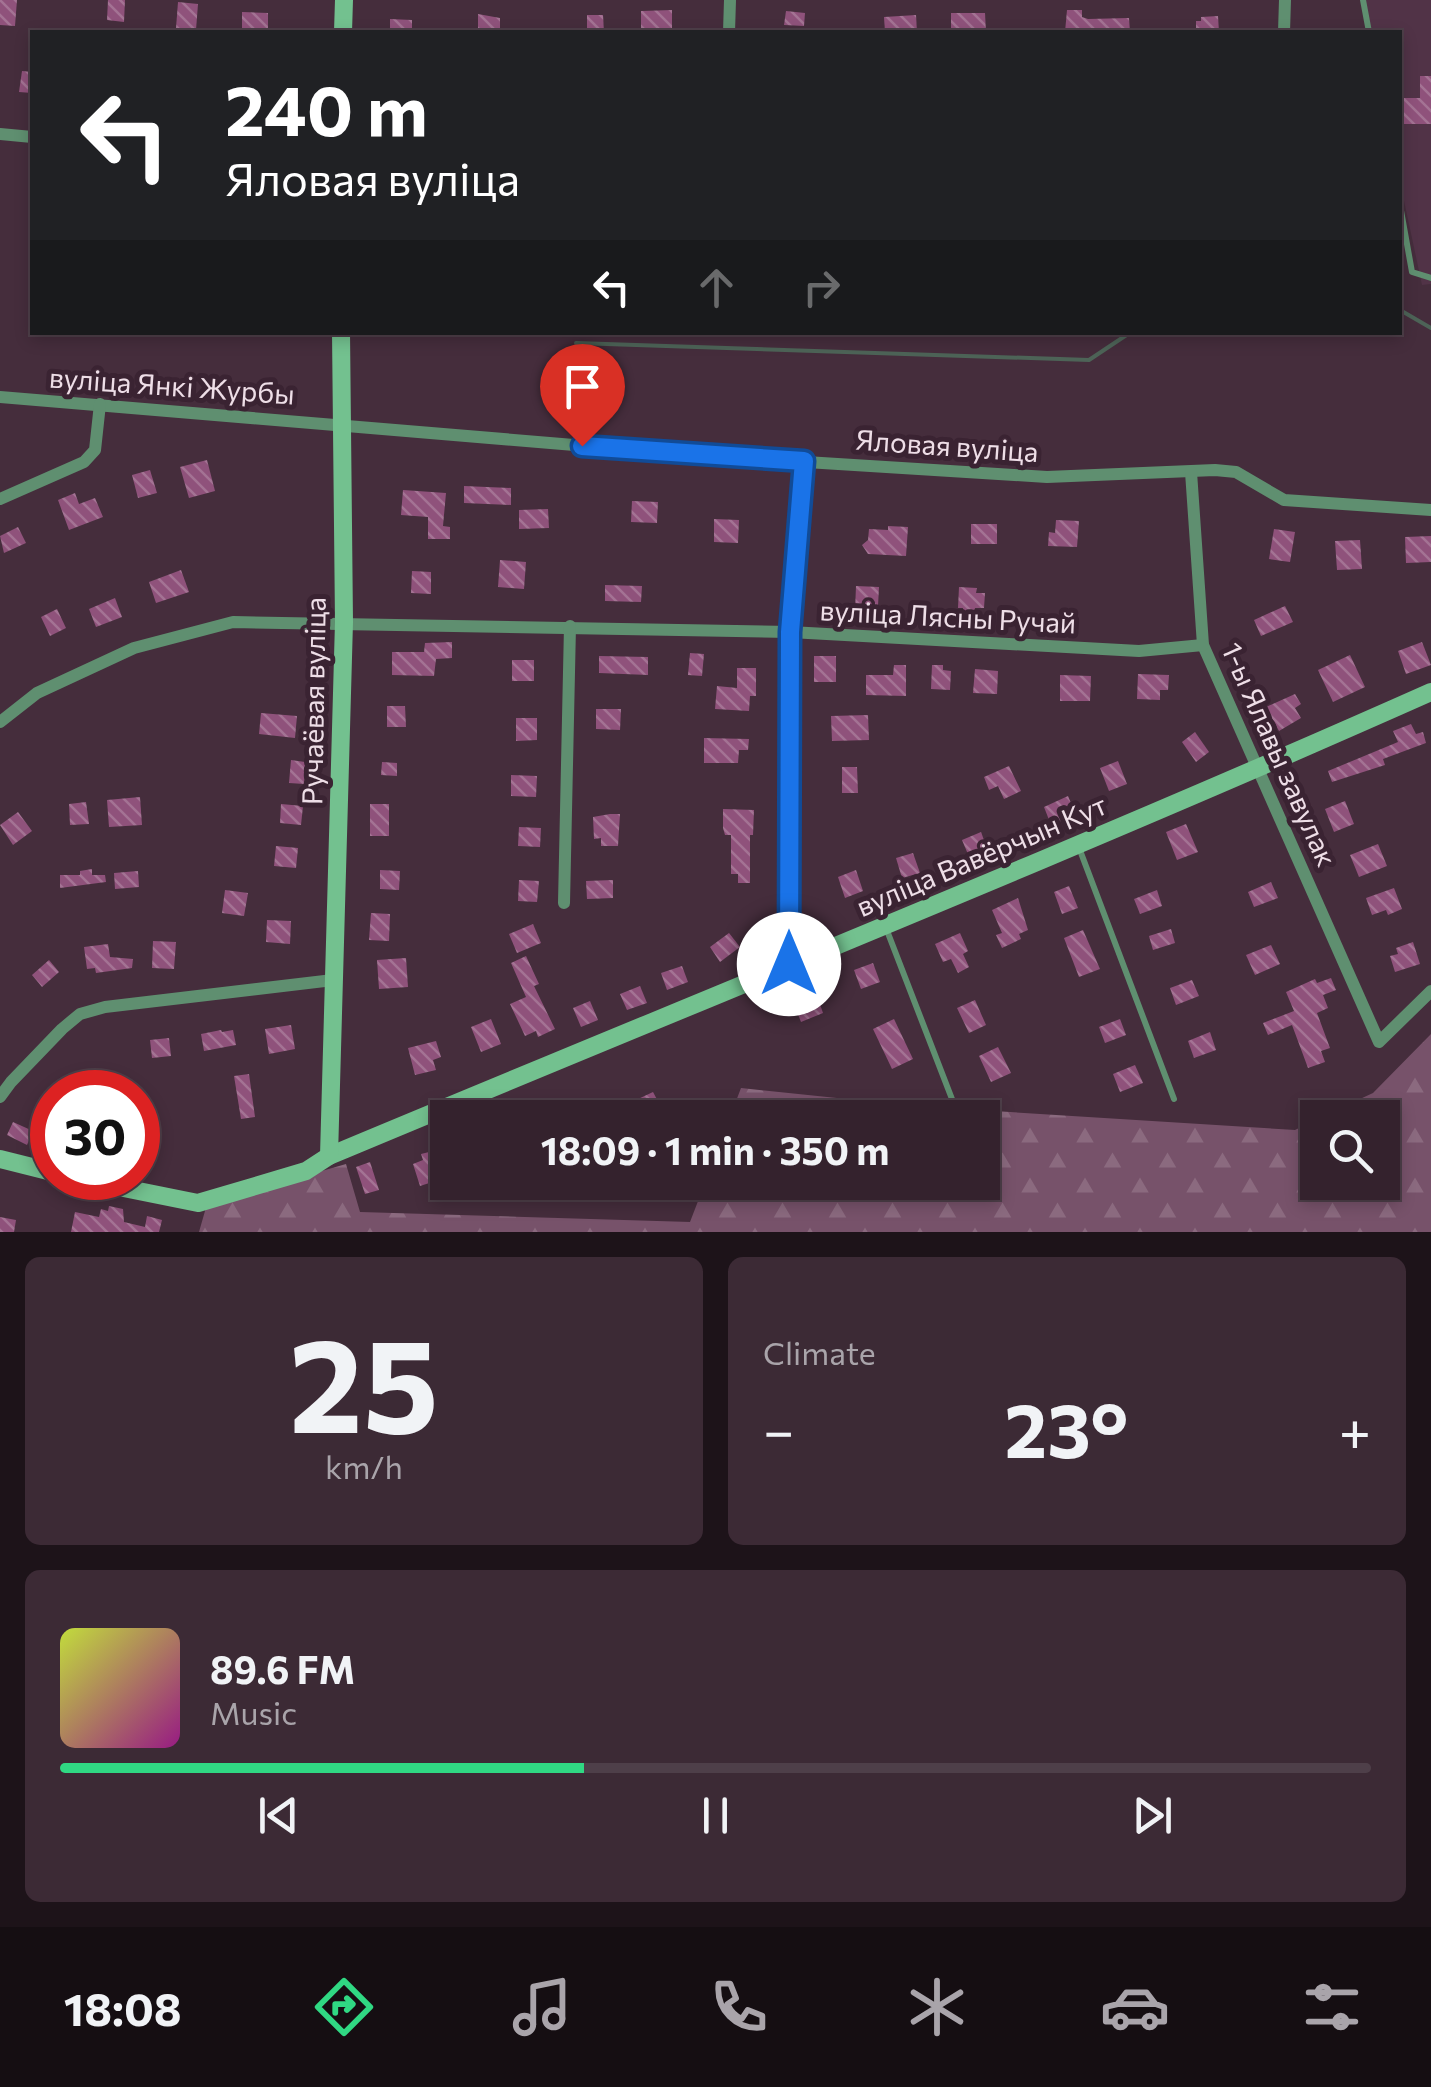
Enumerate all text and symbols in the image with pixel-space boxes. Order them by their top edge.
text: 240 m [225,65,428,150]
icon: left [60,70,190,200]
text: Яловая вуліца [225,150,520,205]
icon: left [584,260,639,315]
icon: ahead [689,260,744,315]
icon: right [794,260,849,315]
pin [540,344,625,447]
street label: вуліца Янкі Журбы [48,359,296,411]
icon: arrive [555,359,610,414]
street label: Яловая вуліца [854,422,1040,468]
street label: вуліца Лясны Ручай [819,592,1077,640]
street label: Ручаёвая вуліца [294,597,332,805]
street label: 1-ы Ялавы завулак [1215,637,1345,871]
street label: вуліца Вавёрчын Кут [851,787,1111,923]
position arrow [737,912,841,1016]
speed limit sign: 30 [30,1070,160,1200]
map controls [1300,1100,1400,1200]
button: search [1300,1100,1400,1200]
text: 18:09 · 1 min · 350 m [541,1126,889,1173]
text: 25 [289,1301,439,1460]
text: Climate [763,1332,876,1372]
text: 23° [1005,1382,1128,1473]
text: − [763,1395,794,1462]
text: + [1339,1395,1371,1462]
text: km/h [325,1446,403,1486]
text: 89.6 FM [210,1645,355,1692]
text: Music [210,1692,297,1732]
icon: previous [251,1788,306,1843]
icon: pause [688,1788,743,1843]
icon: next [1125,1788,1180,1843]
icon: directions [309,1972,379,2042]
icon: music [507,1972,577,2042]
icon: phone [704,1972,774,2042]
icon: climate [902,1972,972,2042]
icon: car [1100,1972,1170,2042]
icon: filters [1297,1972,1367,2042]
text: 18:08 [64,1980,182,2035]

